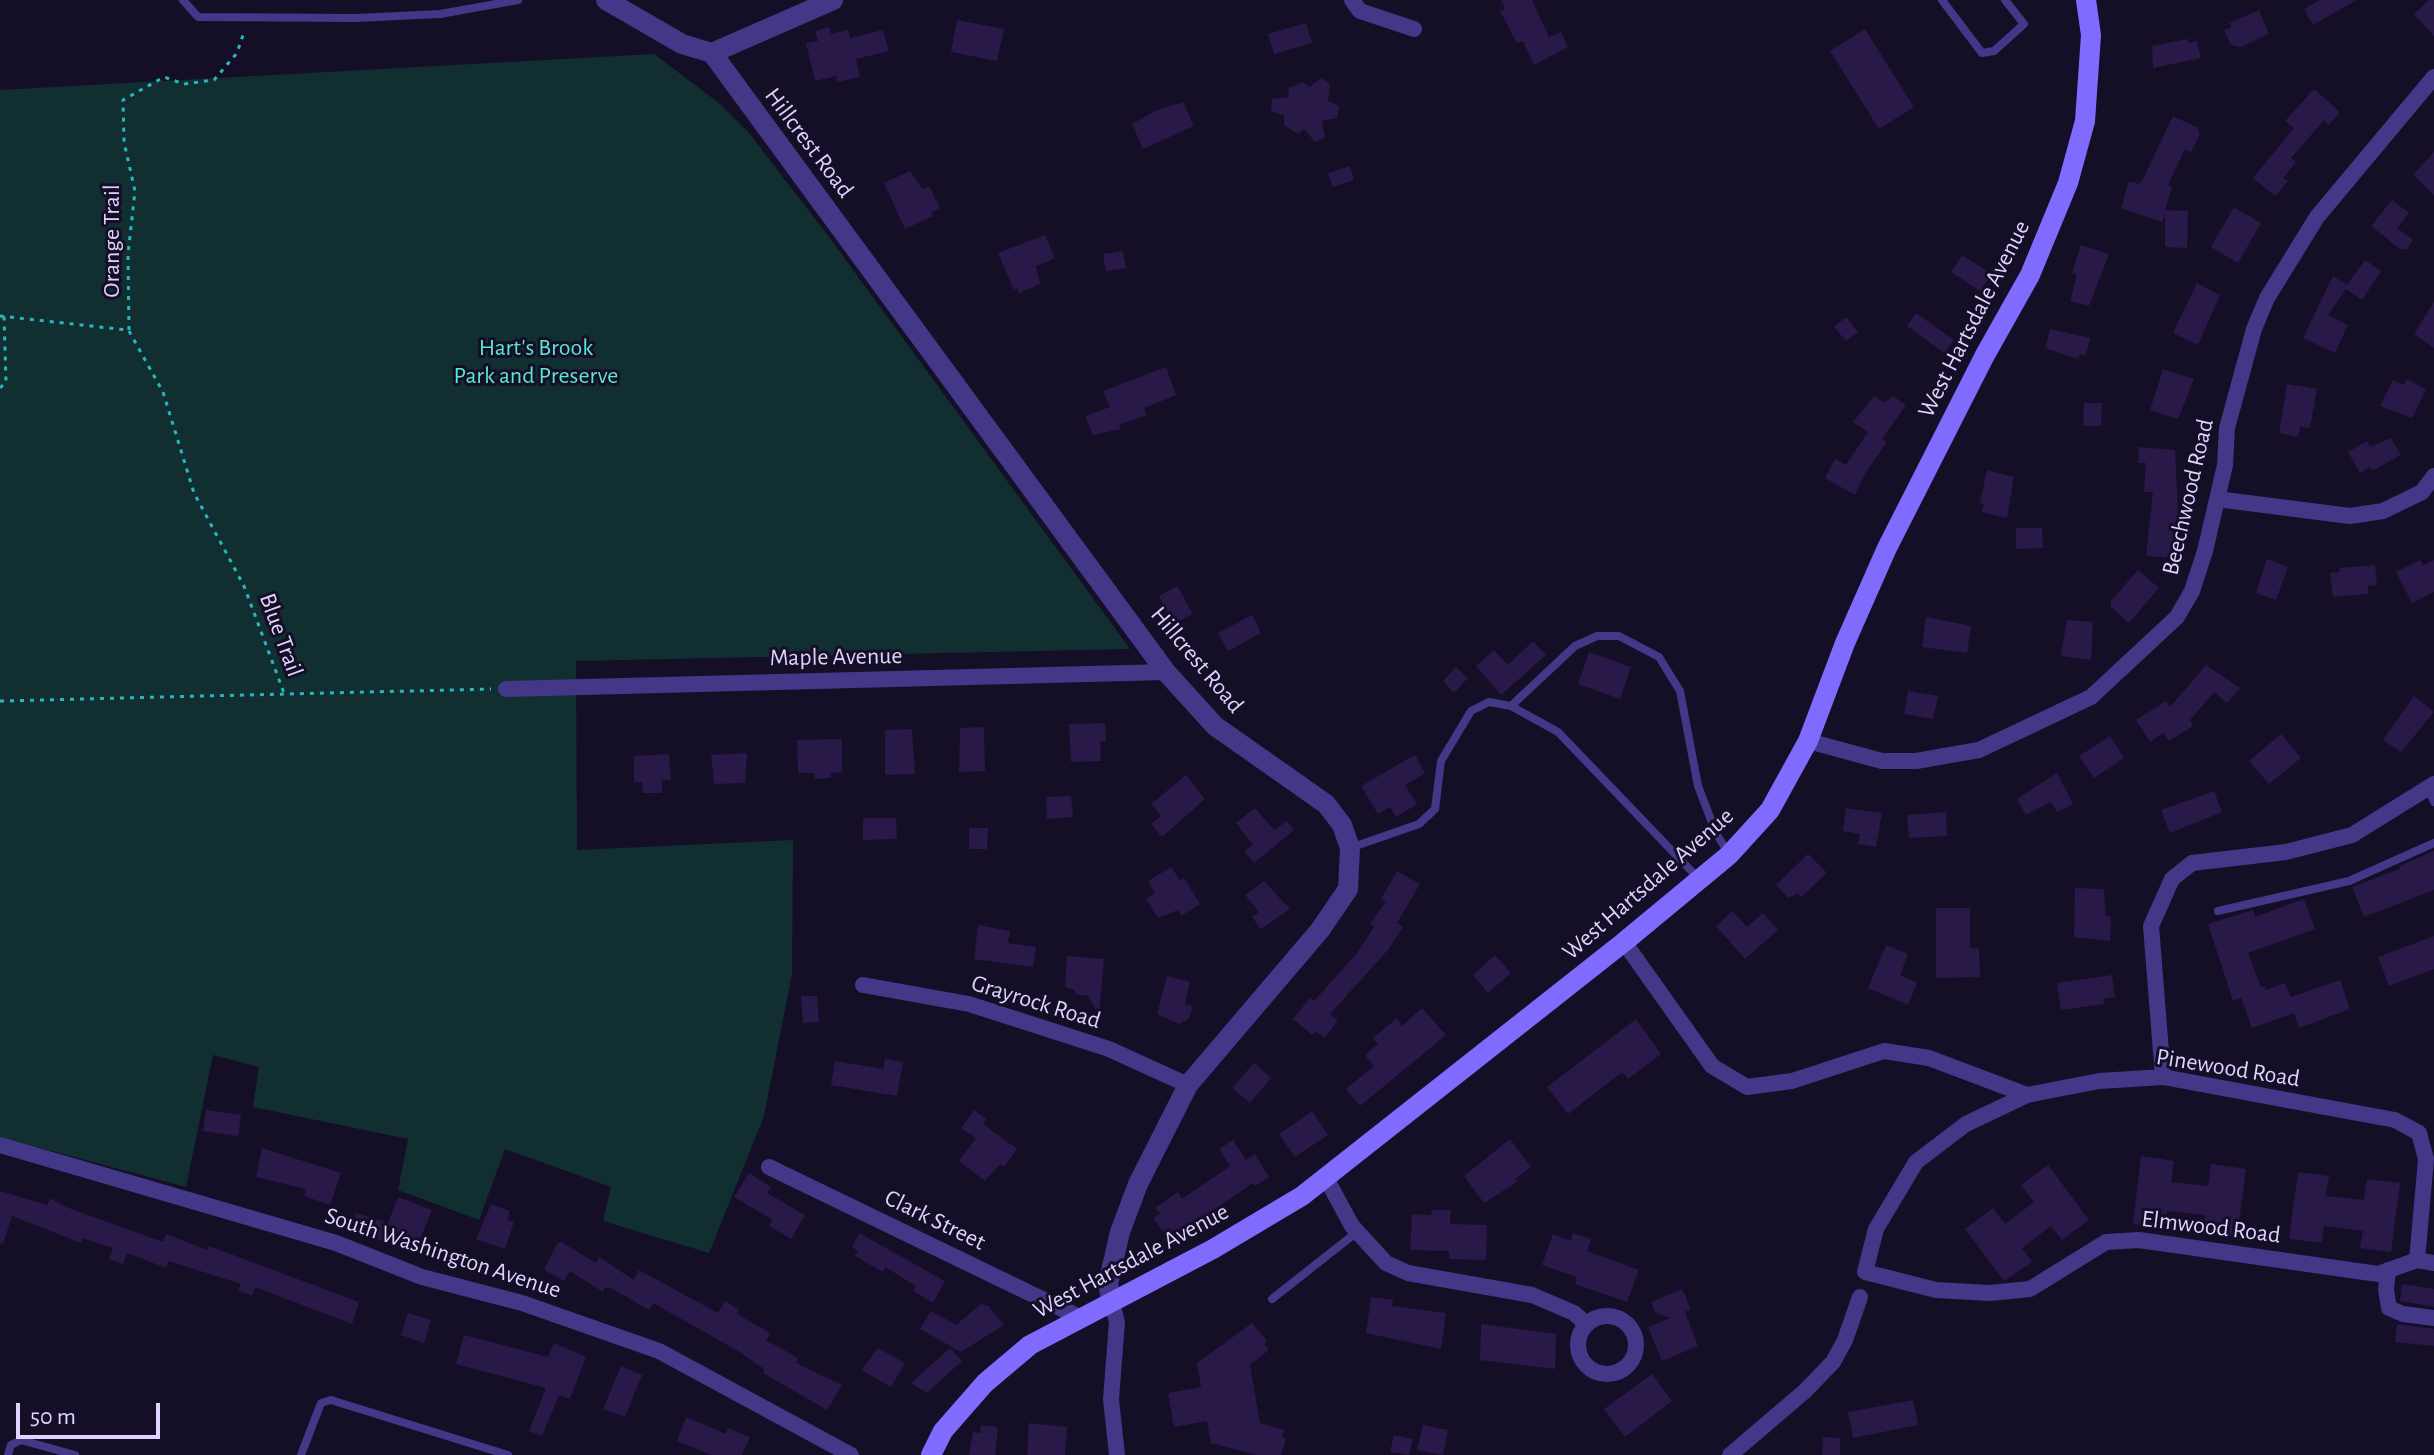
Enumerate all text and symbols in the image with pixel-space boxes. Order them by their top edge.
street label: Hillcrest Road [758,82,860,204]
street label: Orange Trail [98,184,126,298]
street label: West Hartsdale Avenue [1912,216,2036,422]
park label: Hart's Brook Park and Preserve [454,334,618,390]
street label: Beechwood Road [2156,416,2220,578]
street label: Blue Trail [253,589,309,681]
street label: Hillcrest Road [1144,601,1250,719]
street label: Maple Avenue [769,641,903,673]
street label: West Hartsdale Avenue [1557,802,1739,966]
street label: Grayrock Road [968,969,1104,1035]
street label: Pinewood Road [2154,1042,2302,1094]
street label: Clark Street [880,1183,990,1257]
street label: West Hartsdale Avenue [1028,1197,1234,1325]
street label: South Washington Avenue [321,1201,565,1305]
street label: Elmwood Road [2140,1204,2282,1250]
scale bar [20,1387,164,1437]
text: 50 m [30,1405,76,1429]

